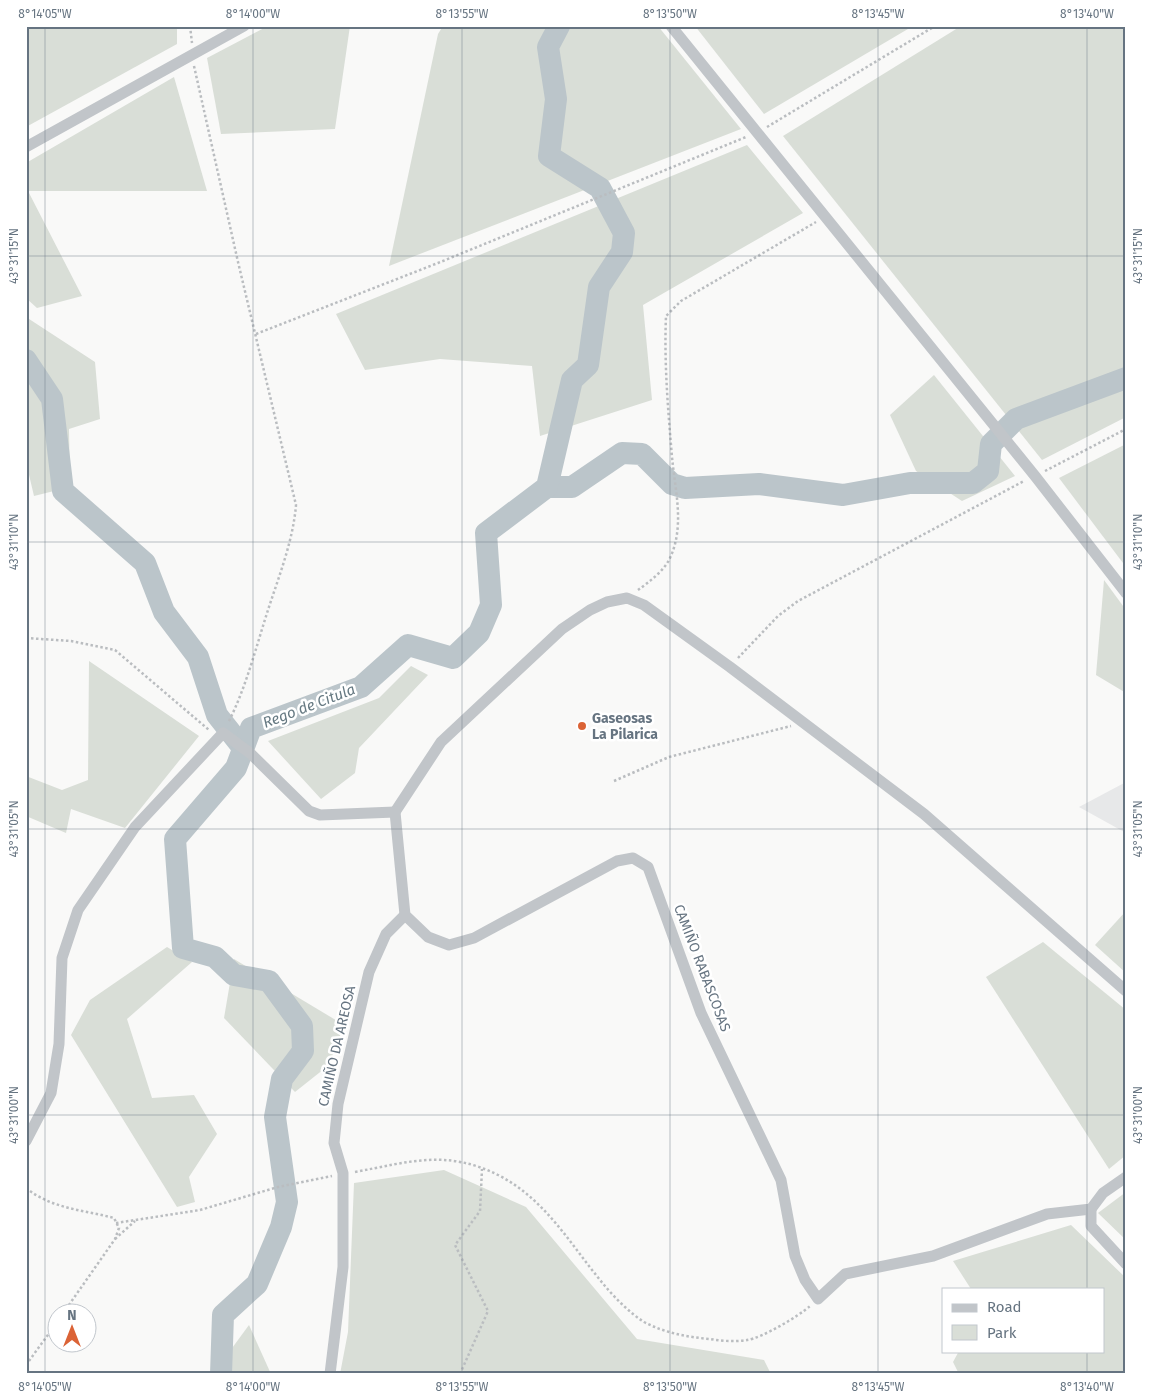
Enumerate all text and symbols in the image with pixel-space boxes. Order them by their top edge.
text: 8°14'05"W [18,7,72,21]
text: 8°14'00"W [226,7,280,21]
text: 8°13'55"W [435,7,489,21]
text: 8°13'50"W [643,7,697,21]
text: 8°13'45"W [852,7,905,21]
text: 8°13'40"W [1060,7,1114,21]
text: 43°31'15"N [7,228,21,284]
text: 43°31'15"N [1131,228,1145,284]
text: 43°31'10"N [7,514,21,570]
text: 43°31'10"N [1131,514,1145,570]
water label: Rego de Citula [260,680,358,732]
place label: Gaseosas La Pilarica [592,710,658,743]
marker: Gaseosas La Pilarica [576,720,588,732]
text: 43°31'05"N [7,800,21,858]
text: 43°31'05"N [1131,800,1145,858]
street label: CAMIÑO RABASCOSAS [670,902,734,1034]
street label: CAMIÑO DA AREOSA [315,984,359,1108]
text: 43°31'00"N [7,1086,21,1144]
text: 43°31'00"N [1131,1086,1145,1144]
legend [942,1288,1104,1352]
text: Road [987,1298,1022,1316]
north arrow [48,1302,98,1352]
text: N [67,1307,77,1324]
text: Park [987,1324,1017,1342]
text: 8°14'05"W [18,1380,72,1394]
text: 8°14'00"W [226,1380,280,1394]
text: 8°13'55"W [435,1380,489,1394]
text: 8°13'50"W [643,1380,697,1394]
text: 8°13'45"W [852,1380,905,1394]
text: 8°13'40"W [1060,1380,1114,1394]

